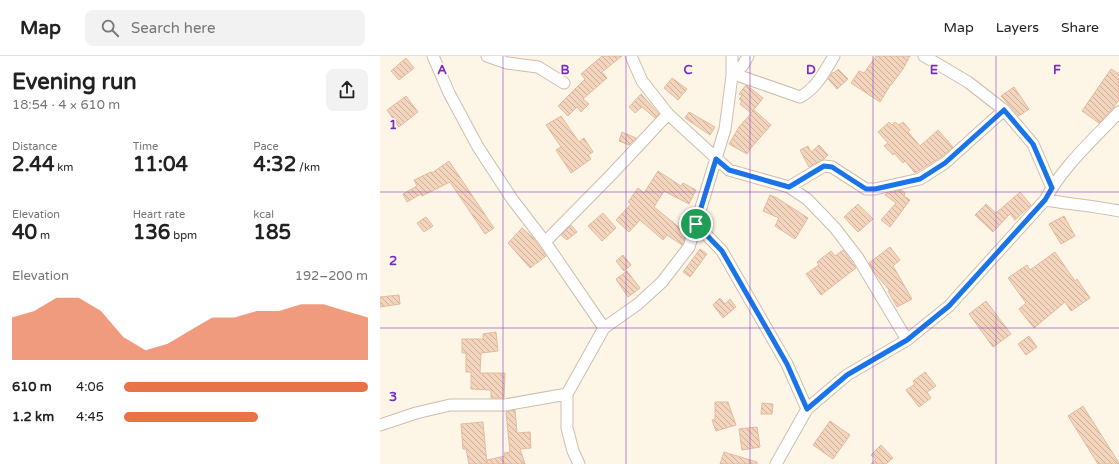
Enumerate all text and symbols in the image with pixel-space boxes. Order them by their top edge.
search box [85,10,365,46]
text: Map [20,17,61,39]
icon: search [99,17,121,39]
text: Search here [131,19,215,37]
text: Map [944,19,974,36]
text: Layers [996,19,1039,36]
text: Share [1061,19,1099,36]
text: A [437,62,447,78]
text: B [560,62,570,78]
text: C [683,62,693,78]
text: D [806,62,816,78]
text: E [930,62,938,78]
text: F [1053,62,1061,78]
text: Evening run [12,69,137,95]
button: share [326,69,368,111]
text: 18:54 · 4 × 610 m [12,97,120,113]
text: 1 [389,117,397,133]
text: Distance [12,140,57,153]
text: Time [133,140,158,153]
text: Pace [253,140,279,153]
text: 2.44 [12,153,54,177]
text: 11:04 [133,153,188,177]
text: 4:32 [253,153,296,177]
text: km [54,161,73,174]
text: /km [296,161,320,174]
pin [679,207,713,241]
text: Elevation [12,208,60,221]
text: Heart rate [133,208,185,221]
text: kcal [253,208,274,221]
icon: arrive [685,213,707,235]
text: 40 [12,221,37,245]
text: 136 [133,221,170,245]
text: 185 [253,221,291,245]
text: m [37,229,50,242]
text: bpm [170,229,197,242]
text: 2 [389,253,397,269]
text: Elevation [12,268,69,284]
text: 192–200 m [295,268,368,284]
text: 610 m [12,379,52,395]
text: 4:06 [76,379,104,395]
text: 3 [389,389,397,405]
text: 1.2 km [12,409,54,425]
text: 4:45 [76,409,104,425]

